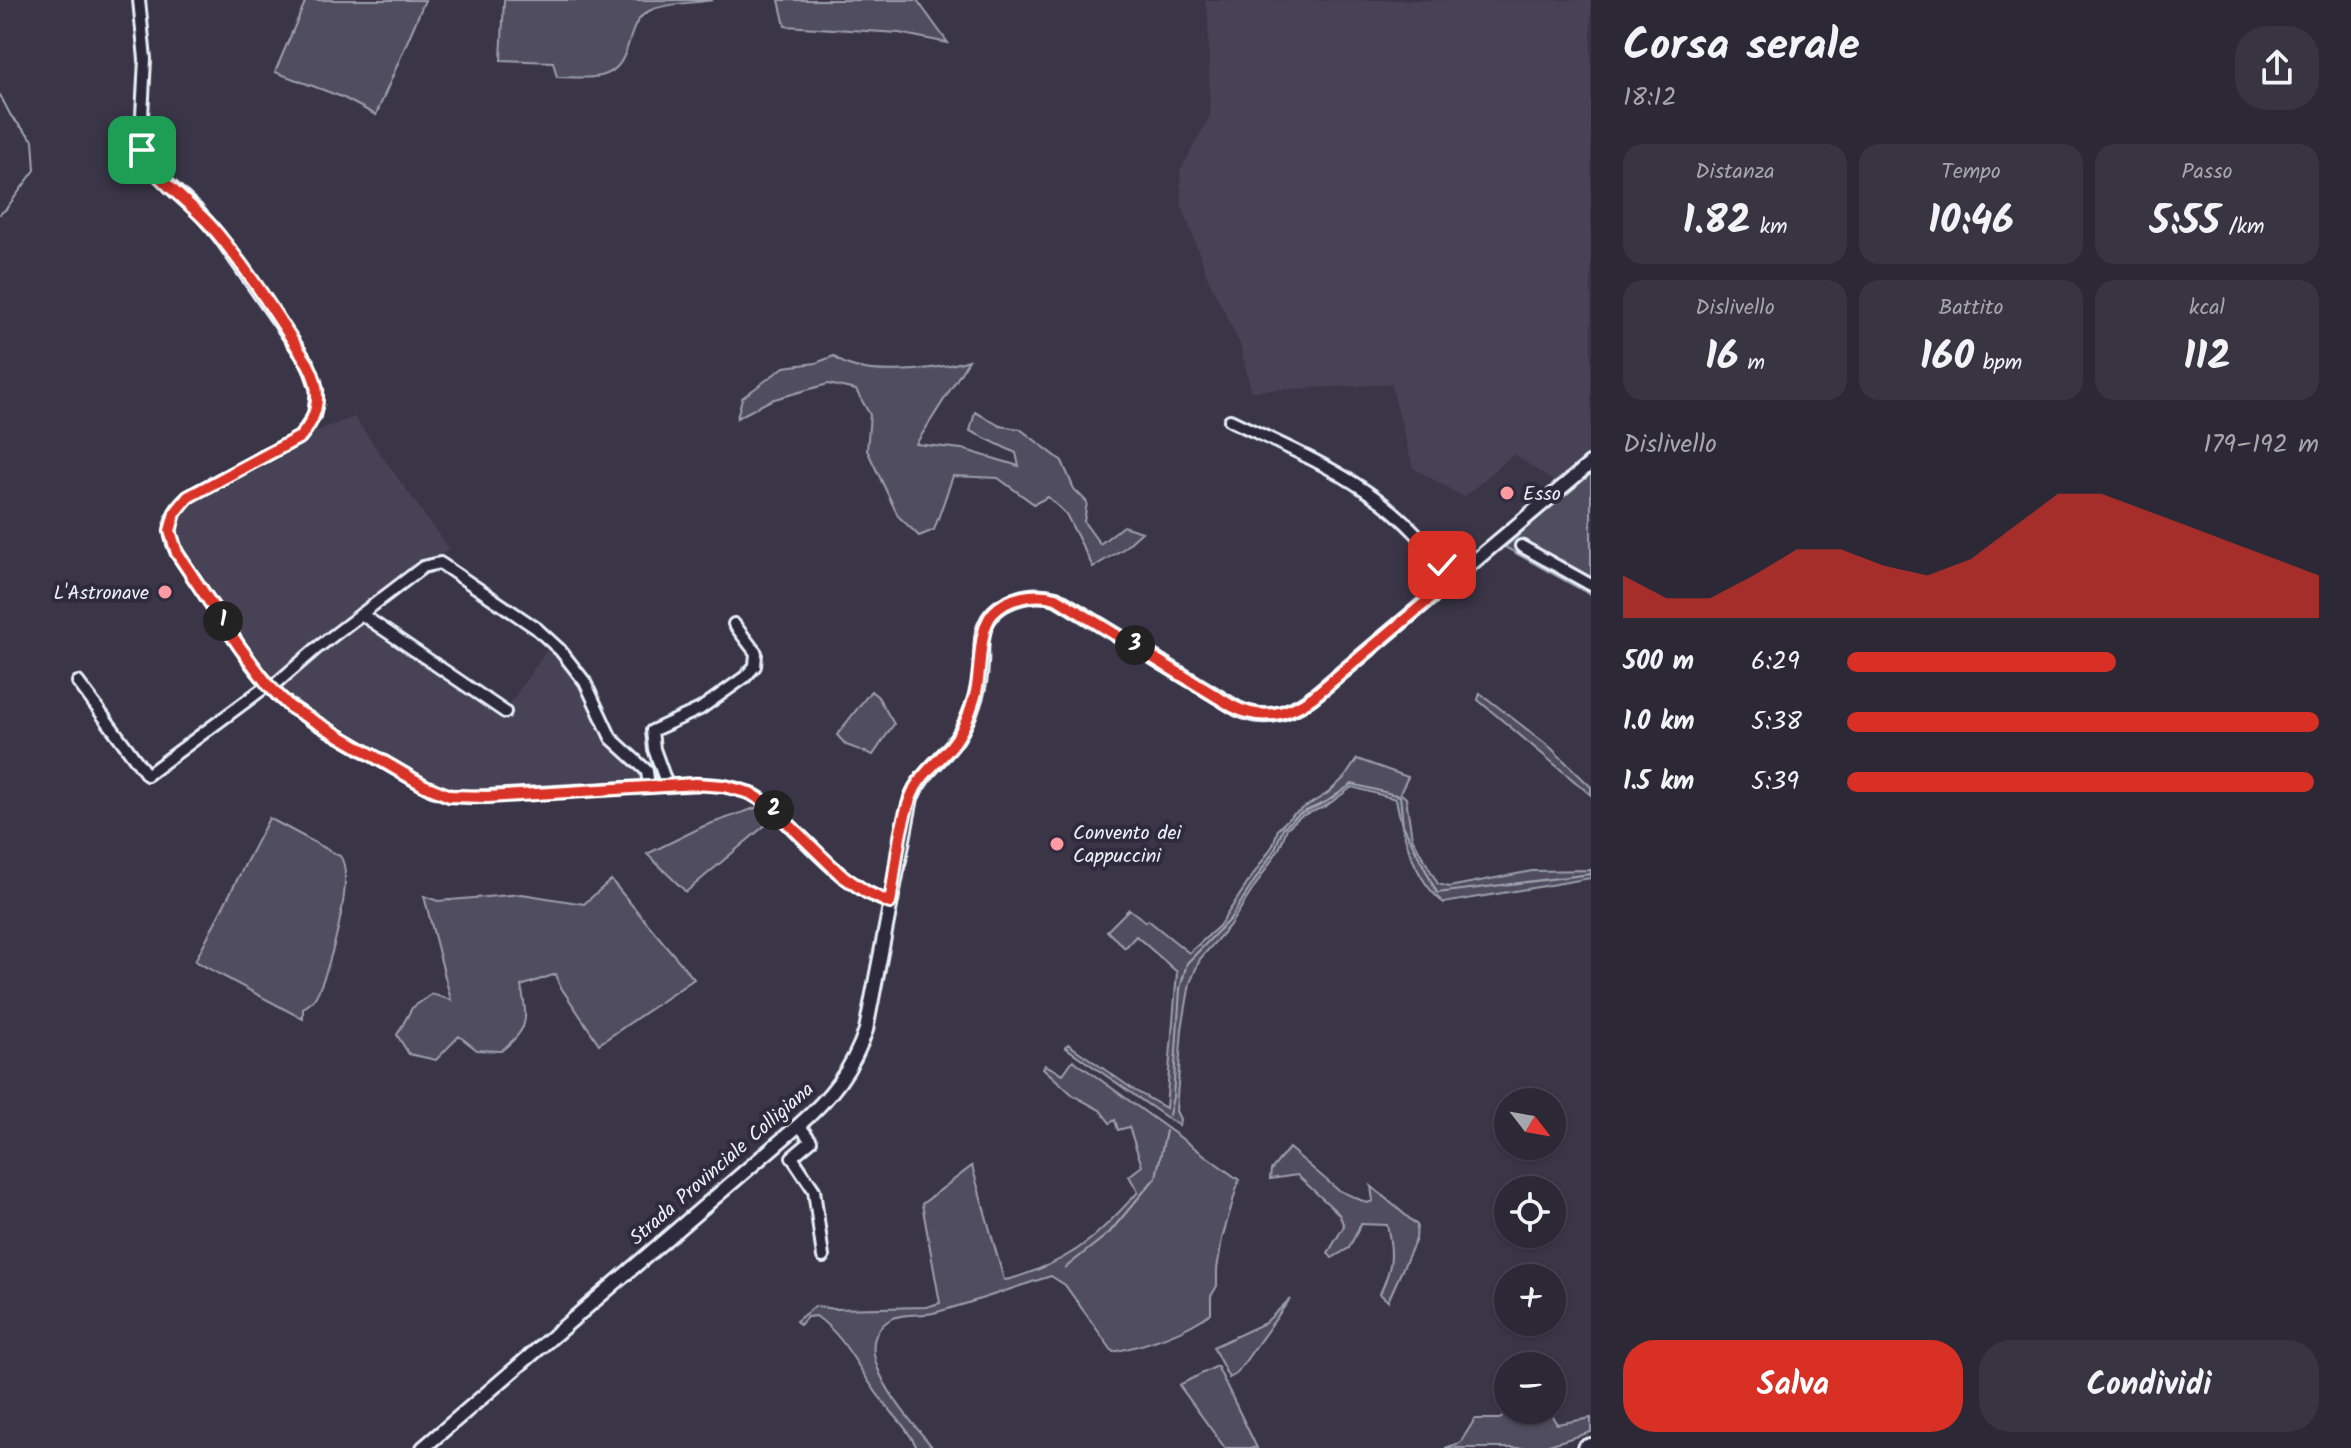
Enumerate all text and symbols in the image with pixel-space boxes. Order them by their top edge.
text: Corsa serale [1623,12,1860,82]
button: share [2235,26,2319,110]
text: 18:12 [1623,77,1676,119]
pin [108,116,176,184]
icon: arrive [120,128,164,172]
text: Distanza [1695,155,1775,190]
text: Tempo [1941,155,2001,190]
text: Passo [2182,155,2232,190]
text: 1.82 [1682,190,1751,254]
text: 10:46 [1928,190,2014,254]
text: 5:55 [2149,190,2220,254]
text: km [1751,210,1788,245]
text: /km [2220,210,2265,245]
text: Dislivello [1695,291,1775,326]
text: Battito [1938,291,2004,326]
text: kcal [2189,291,2225,326]
text: 16 [1705,326,1739,390]
text: 160 [1920,326,1974,390]
text: 112 [2183,326,2231,390]
text: m [1739,346,1765,381]
text: bpm [1974,346,2022,381]
text: Dislivello [1623,424,1717,466]
text: 179–192 m [2203,424,2319,466]
place label: Esso [1523,479,1561,511]
marker: Esso [1498,484,1516,502]
pin [1408,531,1476,599]
icon: check [1420,543,1464,587]
place label: L'Astronave [54,578,149,610]
marker: L'Astronave [156,583,174,601]
pin: 1 [203,601,243,641]
text: 1 [220,603,226,638]
pin: 3 [1115,625,1155,665]
text: 3 [1129,627,1141,662]
text: 500 m [1623,641,1694,683]
text: 6:29 [1751,641,1800,683]
text: 1.0 km [1623,701,1694,743]
text: 5:38 [1751,701,1802,743]
text: 1.5 km [1623,761,1694,803]
text: 5:39 [1751,761,1799,803]
pin: 2 [754,790,794,830]
text: 2 [768,792,780,827]
place label: Convento dei Cappuccini [1073,818,1183,873]
marker: Convento dei Cappuccini [1048,835,1066,853]
street label: Strada Provinciale Colligiana [623,1075,822,1254]
north arrow [1494,1088,1566,1160]
map controls [1494,1088,1566,1424]
button: locate [1494,1176,1566,1248]
button: + [1494,1264,1566,1336]
button: Salva [1623,1340,1963,1432]
button: Condividi [1979,1340,2319,1432]
button: − [1494,1352,1566,1424]

